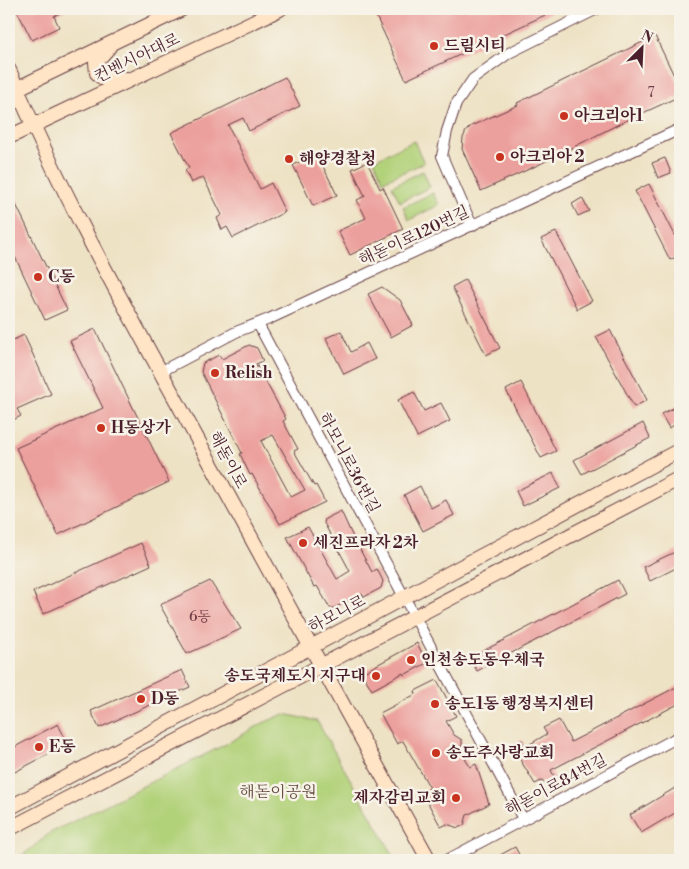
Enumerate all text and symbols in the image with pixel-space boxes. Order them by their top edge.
north arrow [616,22,666,72]
text: N [638,27,656,48]
street label: 컨벤시아대로 [91,28,184,87]
place label: 드림시티 [444,36,506,56]
marker: 드림시티 [428,40,440,52]
house number: 7 [647,84,655,102]
place label: 아크리아1 [574,106,644,126]
marker: 아크리아1 [558,110,570,122]
place label: 아크리아 2 [510,147,584,167]
place label: 해양경찰청 [299,149,376,169]
marker: 아크리아 2 [494,151,506,163]
marker: 해양경찰청 [283,153,295,165]
street label: 해돋이로120번길 [356,202,472,270]
place label: C동 [48,267,75,287]
marker: C동 [32,271,44,283]
place label: Relish [225,363,272,383]
marker: Relish [209,367,221,379]
street label: 하모니로36번길 [314,409,384,517]
place label: H동상가 [111,418,171,438]
marker: H동상가 [95,422,107,434]
street label: 해돋이로 [205,428,252,492]
place label: 세진프라자 2차 [313,533,419,553]
marker: 세진프라자 2차 [297,537,309,549]
street label: 하모니로 [305,590,369,637]
house number: 6동 [189,608,211,626]
place label: 인천송도동우체국 [421,650,545,670]
marker: 인천송도동우체국 [405,654,417,666]
place label: 송도국제도시 지구대 [224,666,366,686]
marker: 송도국제도시 지구대 [370,670,382,682]
place label: D동 [151,689,180,709]
marker: D동 [135,693,147,705]
place label: 송도1동 행정복지센터 [445,694,594,714]
marker: 송도1동 행정복지센터 [429,698,441,710]
place label: E동 [49,737,76,757]
marker: E동 [33,741,45,753]
place label: 송도주사랑교회 [446,743,554,763]
marker: 송도주사랑교회 [430,747,442,759]
street label: 해돋이로84번길 [502,750,610,820]
park label: 해돋이공원 [239,782,317,802]
place label: 제자감리교회 [353,788,446,808]
marker: 제자감리교회 [450,792,462,804]

